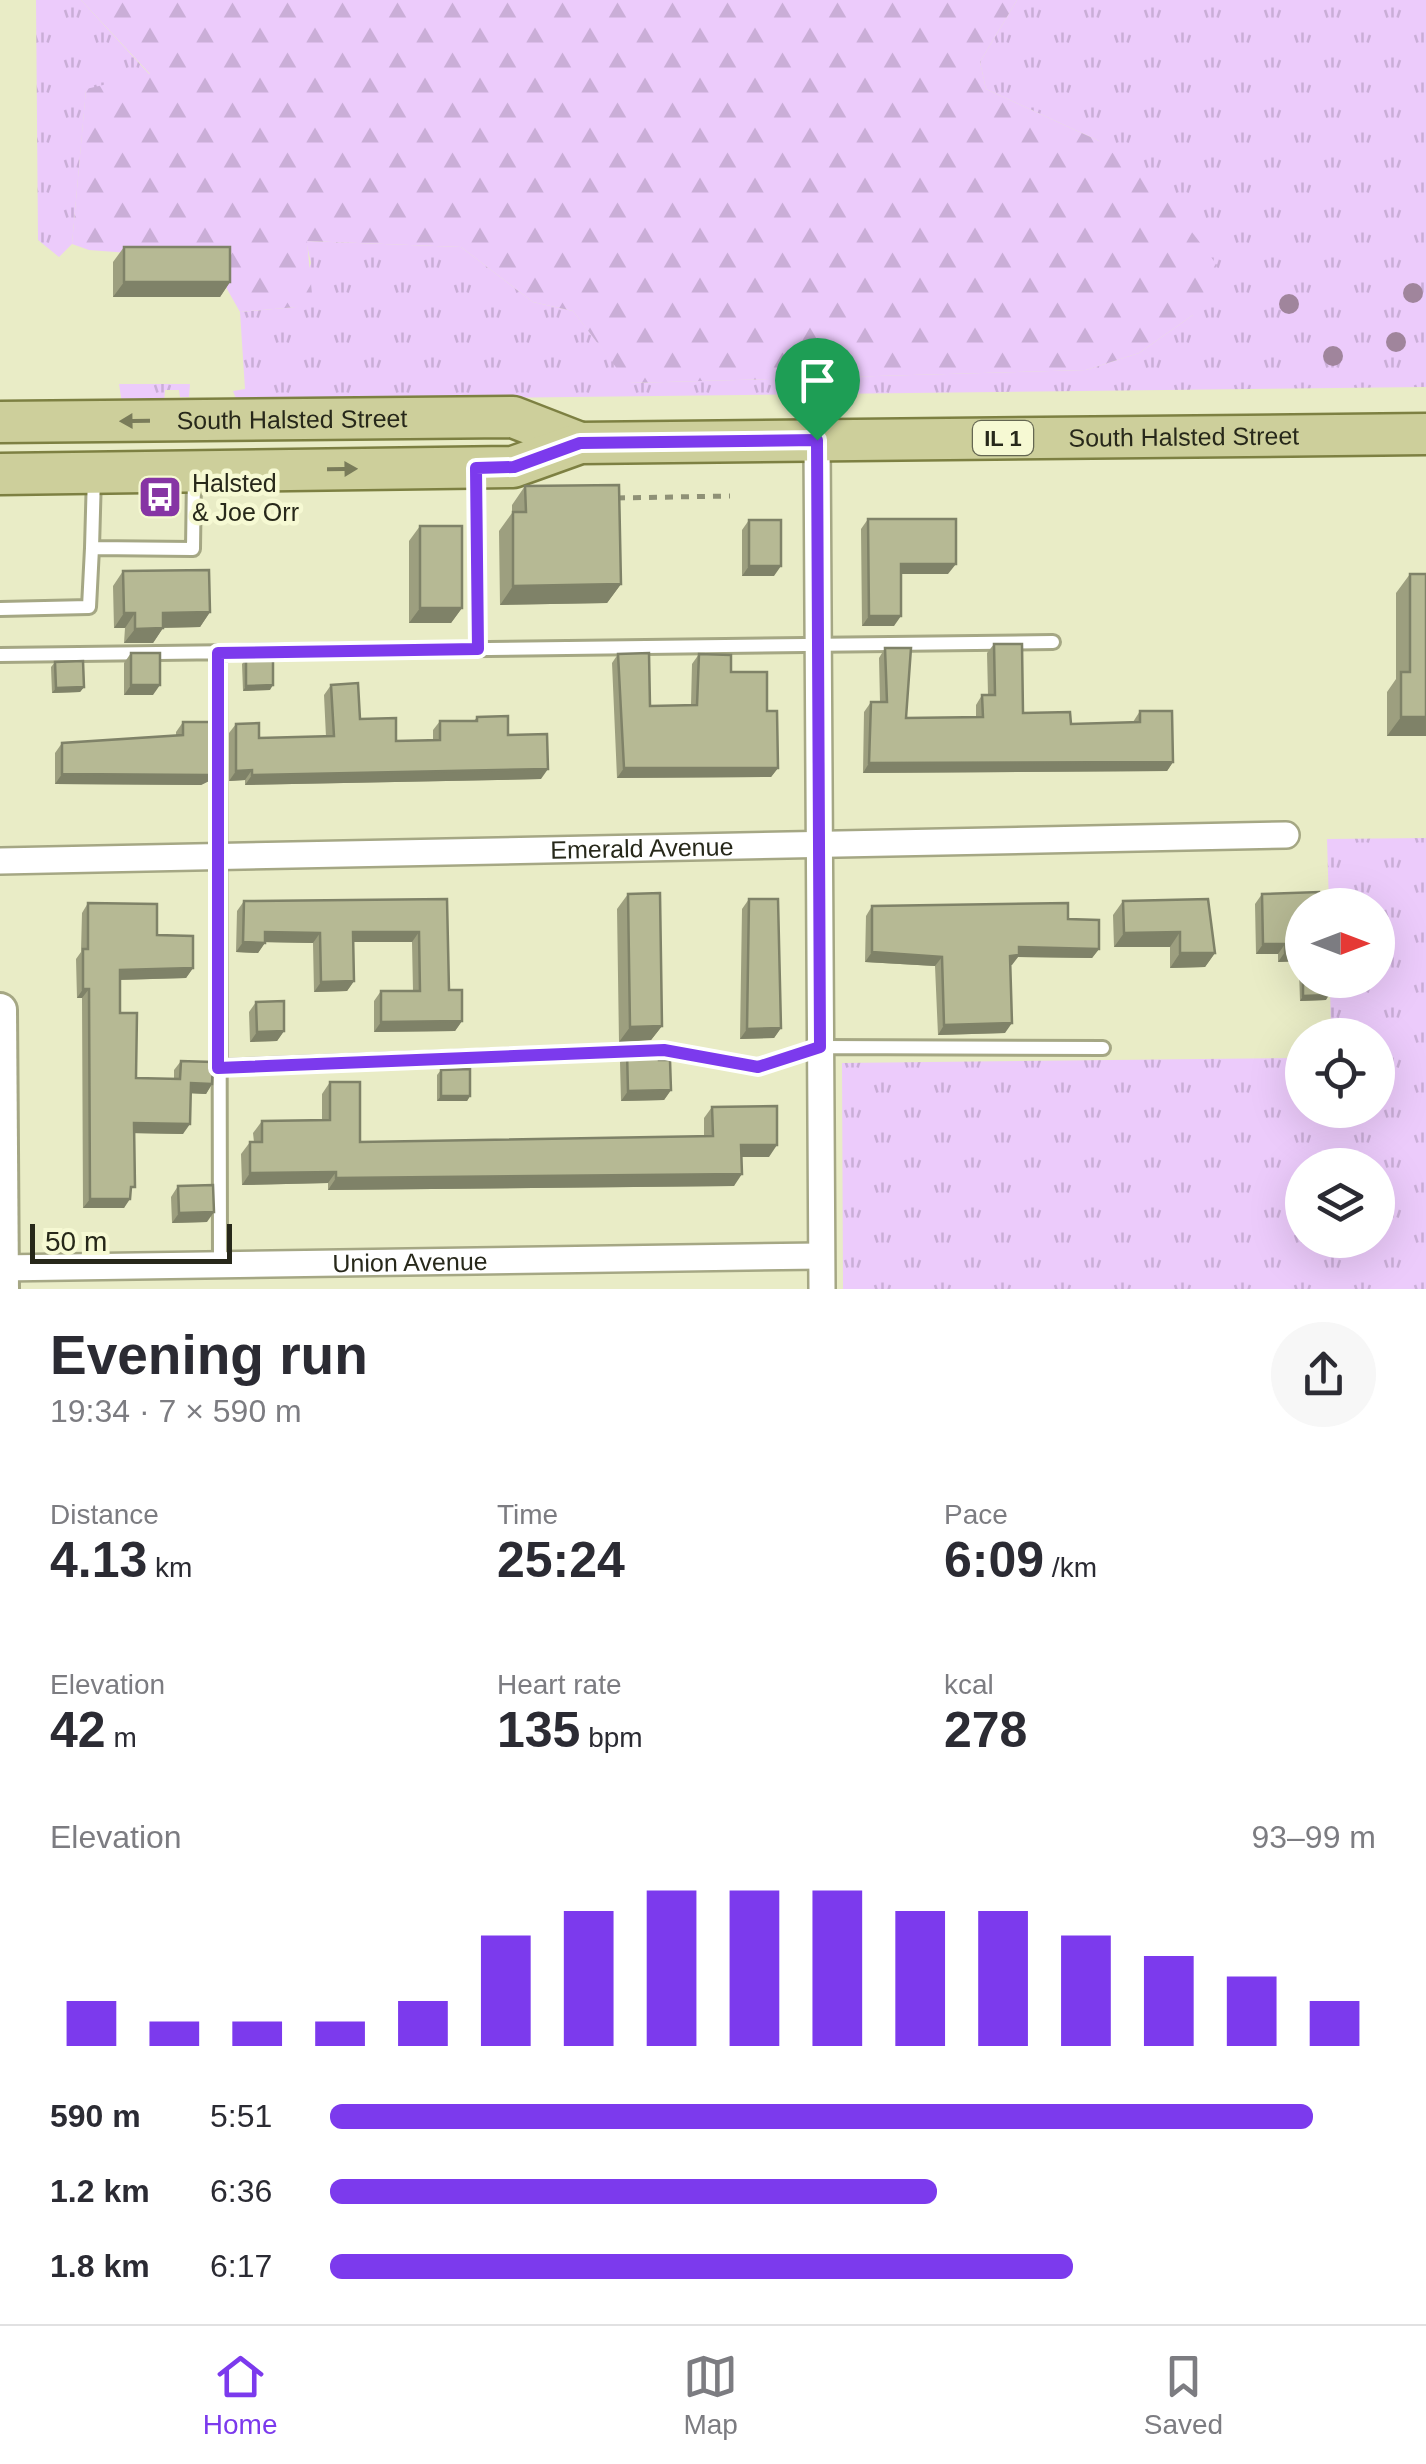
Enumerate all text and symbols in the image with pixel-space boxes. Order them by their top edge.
pin [775,338,860,441]
icon: arrive [790,353,845,408]
street label: South Halsted Street [176,404,408,434]
one-way arrow [119,413,151,429]
road number: IL 1 [973,421,1033,455]
street label: South Halsted Street [1068,421,1299,452]
one-way arrow [327,461,359,477]
place label: Halsted & Joe Orr [192,469,299,526]
bus stop icon: Halsted & Joe Orr [137,474,183,520]
street label: Emerald Avenue [550,832,734,864]
north arrow [1285,888,1395,998]
map controls [1285,888,1395,1258]
button: locate [1285,1018,1395,1128]
button: layers [1285,1148,1395,1258]
scale bar [30,1219,232,1264]
text: 50 m [45,1226,107,1257]
street label: Union Avenue [332,1247,488,1277]
button: share [1271,1322,1376,1427]
text: Evening run [50,1324,368,1386]
text: 19:34 · 7 × 590 m [50,1393,302,1429]
text: Distance [50,1499,159,1530]
text: Time [497,1499,558,1530]
text: Pace [944,1499,1008,1530]
text: 4.13 [50,1532,147,1588]
text: 25:24 [497,1532,625,1588]
text: 6:09 [944,1532,1044,1588]
text: km [147,1552,192,1583]
text: /km [1044,1552,1097,1583]
text: Elevation [50,1669,165,1700]
text: Heart rate [497,1669,622,1700]
text: kcal [944,1669,994,1700]
text: 42 [50,1702,106,1758]
text: 135 [497,1702,580,1758]
text: 278 [944,1702,1027,1758]
text: m [106,1722,137,1753]
text: bpm [580,1722,643,1753]
text: Elevation [50,1819,182,1855]
text: 93–99 m [1251,1819,1376,1855]
text: 590 m [50,2098,141,2134]
text: 5:51 [210,2098,272,2134]
text: 1.2 km [50,2173,150,2209]
text: 6:36 [210,2173,272,2209]
text: 1.8 km [50,2248,150,2284]
text: 6:17 [210,2248,272,2284]
tab: Home [203,2349,278,2441]
tab: Map [683,2349,738,2441]
tab: Saved [1144,2349,1223,2441]

